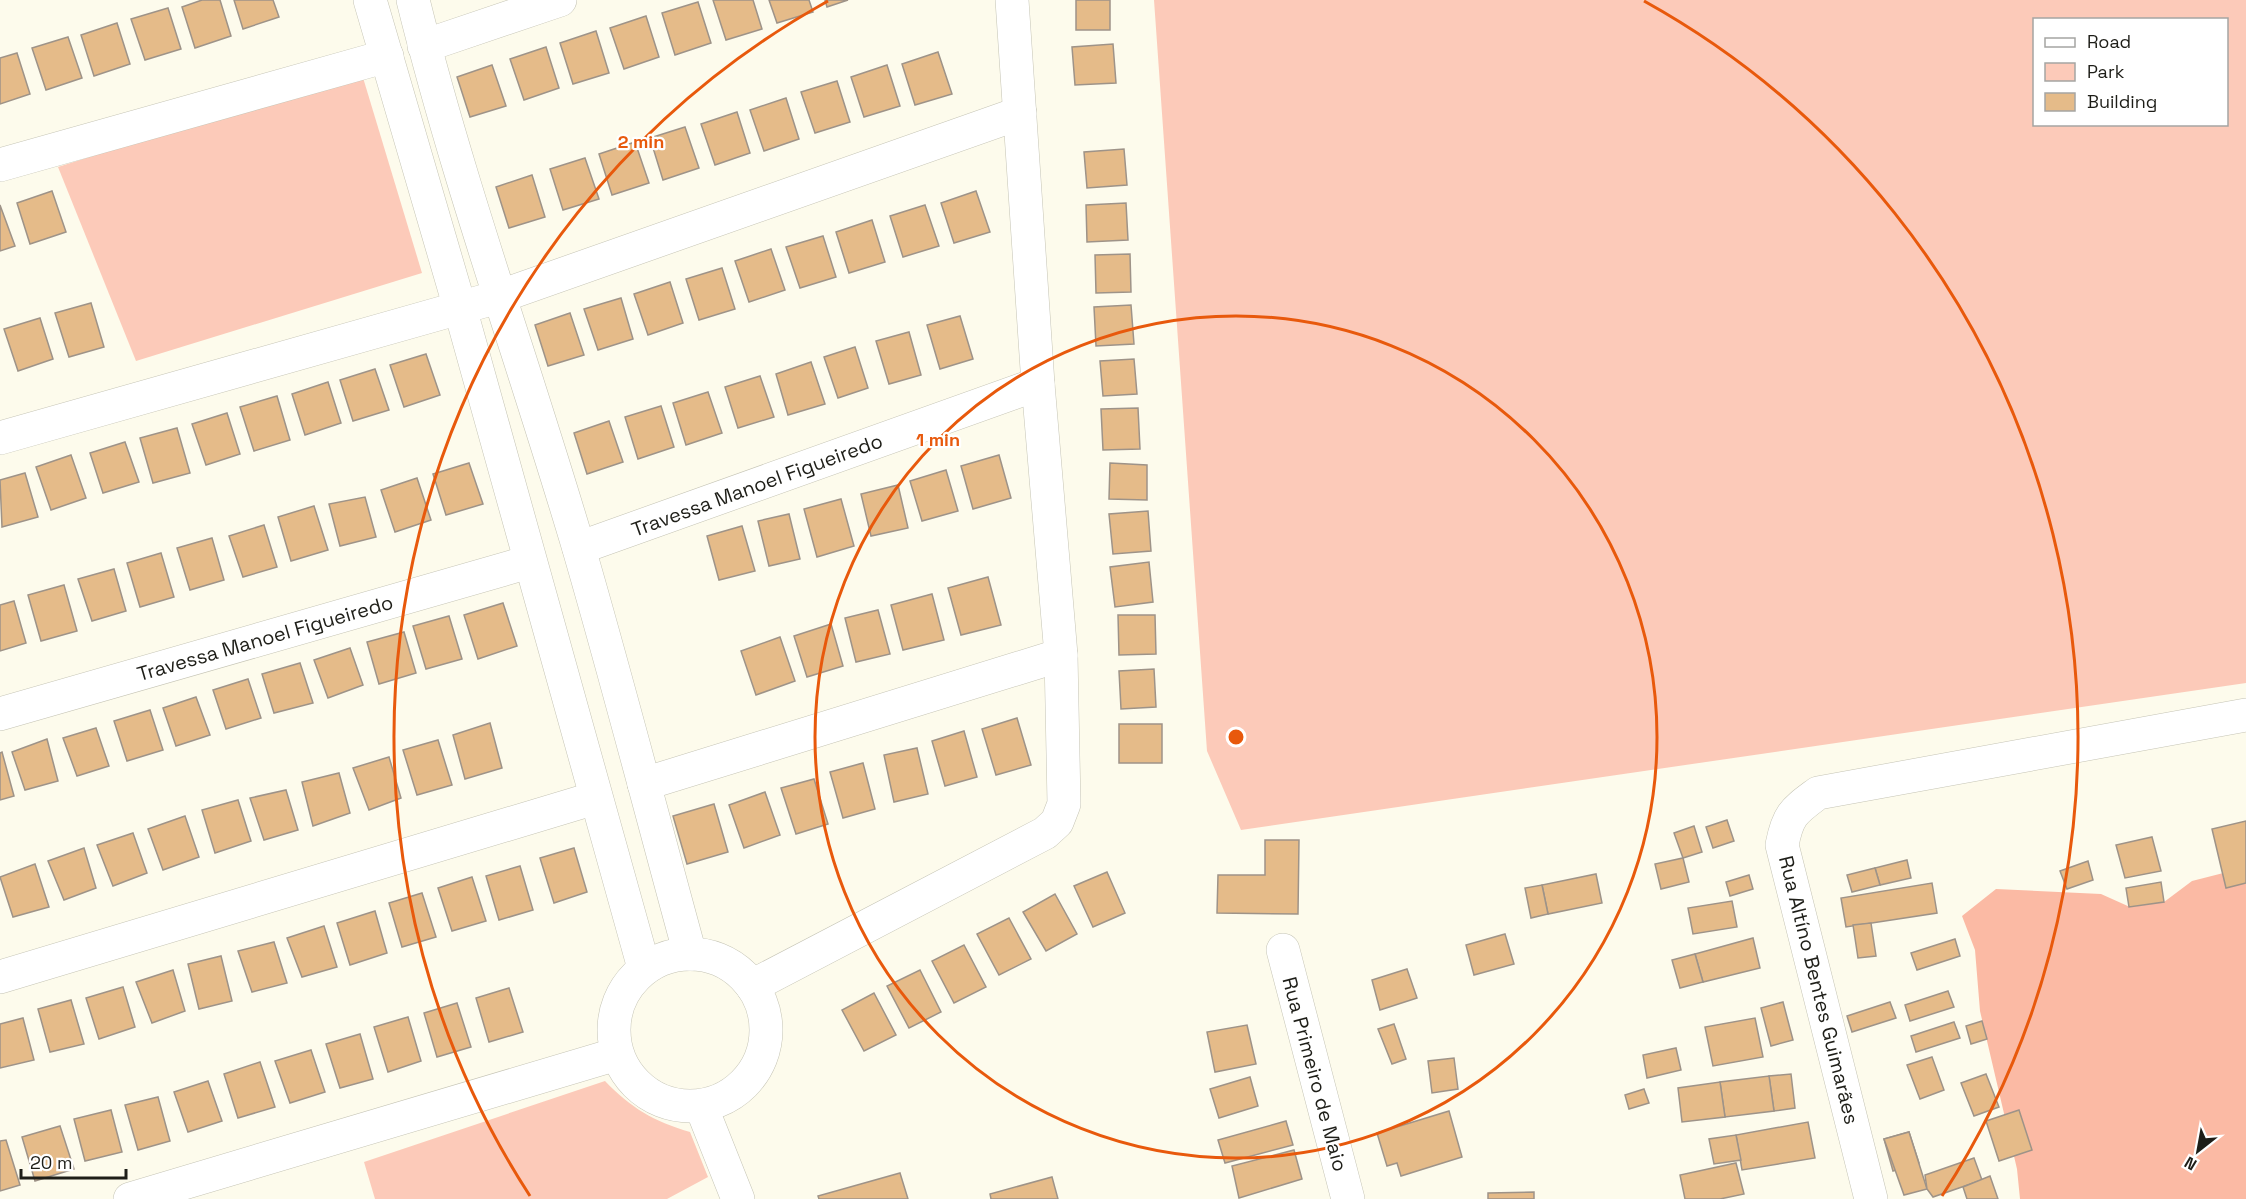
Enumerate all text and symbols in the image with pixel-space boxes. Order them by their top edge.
legend [2033,18,2228,126]
text: Road [2087,30,2131,53]
text: Park [2087,60,2125,83]
text: Building [2087,90,2157,113]
text: 2 min [618,130,664,153]
street label: Travessa Manoel Figueiredo [628,427,886,543]
text: 1 min [916,428,960,451]
street label: Travessa Manoel Figueiredo [134,589,396,687]
centre of rings [1226,727,1246,747]
street label: Rua Altíno Bentes Guimarães [1773,853,1865,1127]
street label: Rua Primeiro de Maio [1276,974,1354,1174]
north arrow [2168,1121,2228,1181]
scale bar [21,1142,126,1180]
text: 20 m [30,1151,73,1174]
text: N [2181,1152,2201,1175]

